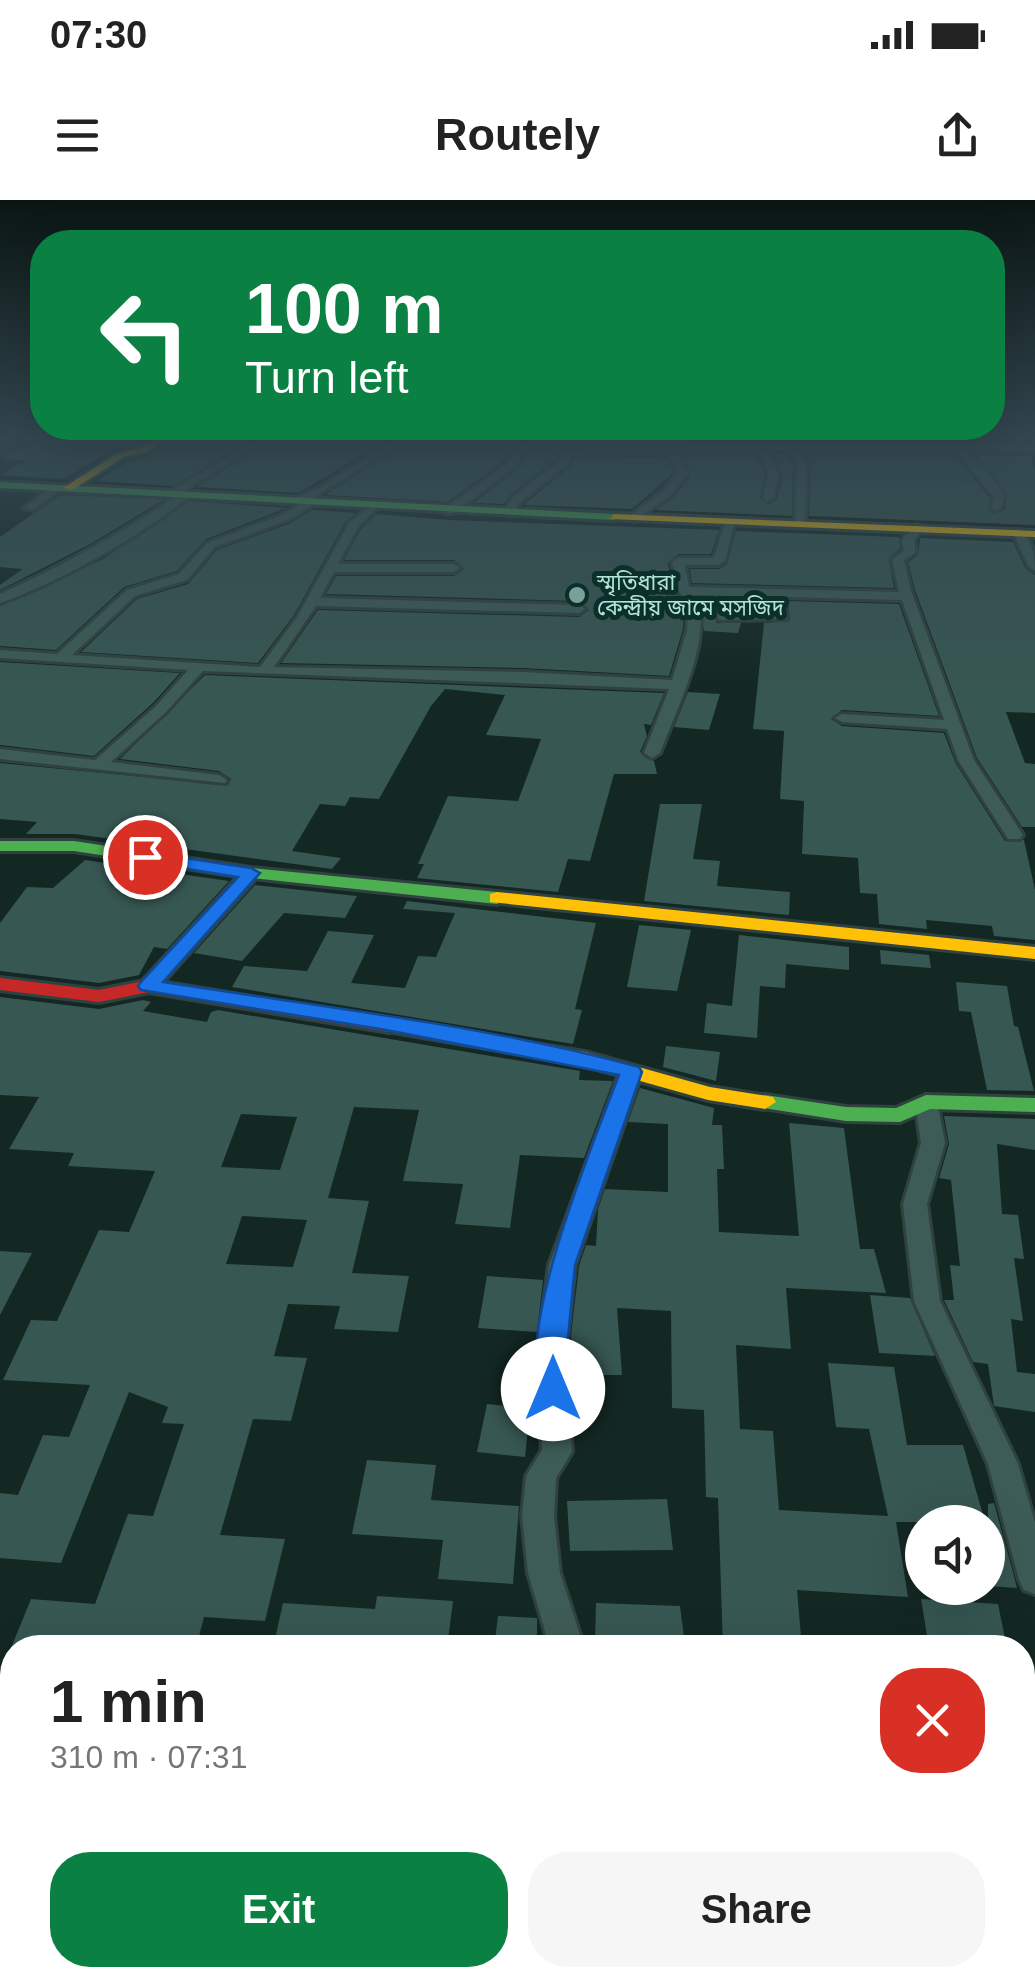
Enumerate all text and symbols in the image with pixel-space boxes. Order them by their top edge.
text: 07:30 [50,14,147,56]
icon: menu [50,108,105,163]
icon: share [930,108,985,163]
text: Routely [435,109,600,160]
icon: left [80,270,210,400]
text: 100 m [245,270,443,348]
text: Turn left [245,352,408,403]
place label: স্মৃতিধারা কেন্দ্রীয় জামে মসজিদ [596,570,785,620]
marker: স্মৃতিধারা কেন্দ্রীয় জামে মসজিদ [566,584,588,606]
pin [103,815,188,900]
icon: arrive [118,830,173,885]
position arrow [501,1337,605,1441]
map controls [905,1505,1005,1605]
button: sound [905,1505,1005,1605]
text: 1 min [50,1668,207,1735]
button: close [880,1668,985,1773]
text: 310 m · 07:31 [50,1739,247,1775]
button: Exit [50,1852,508,1967]
button: Share [528,1852,985,1967]

